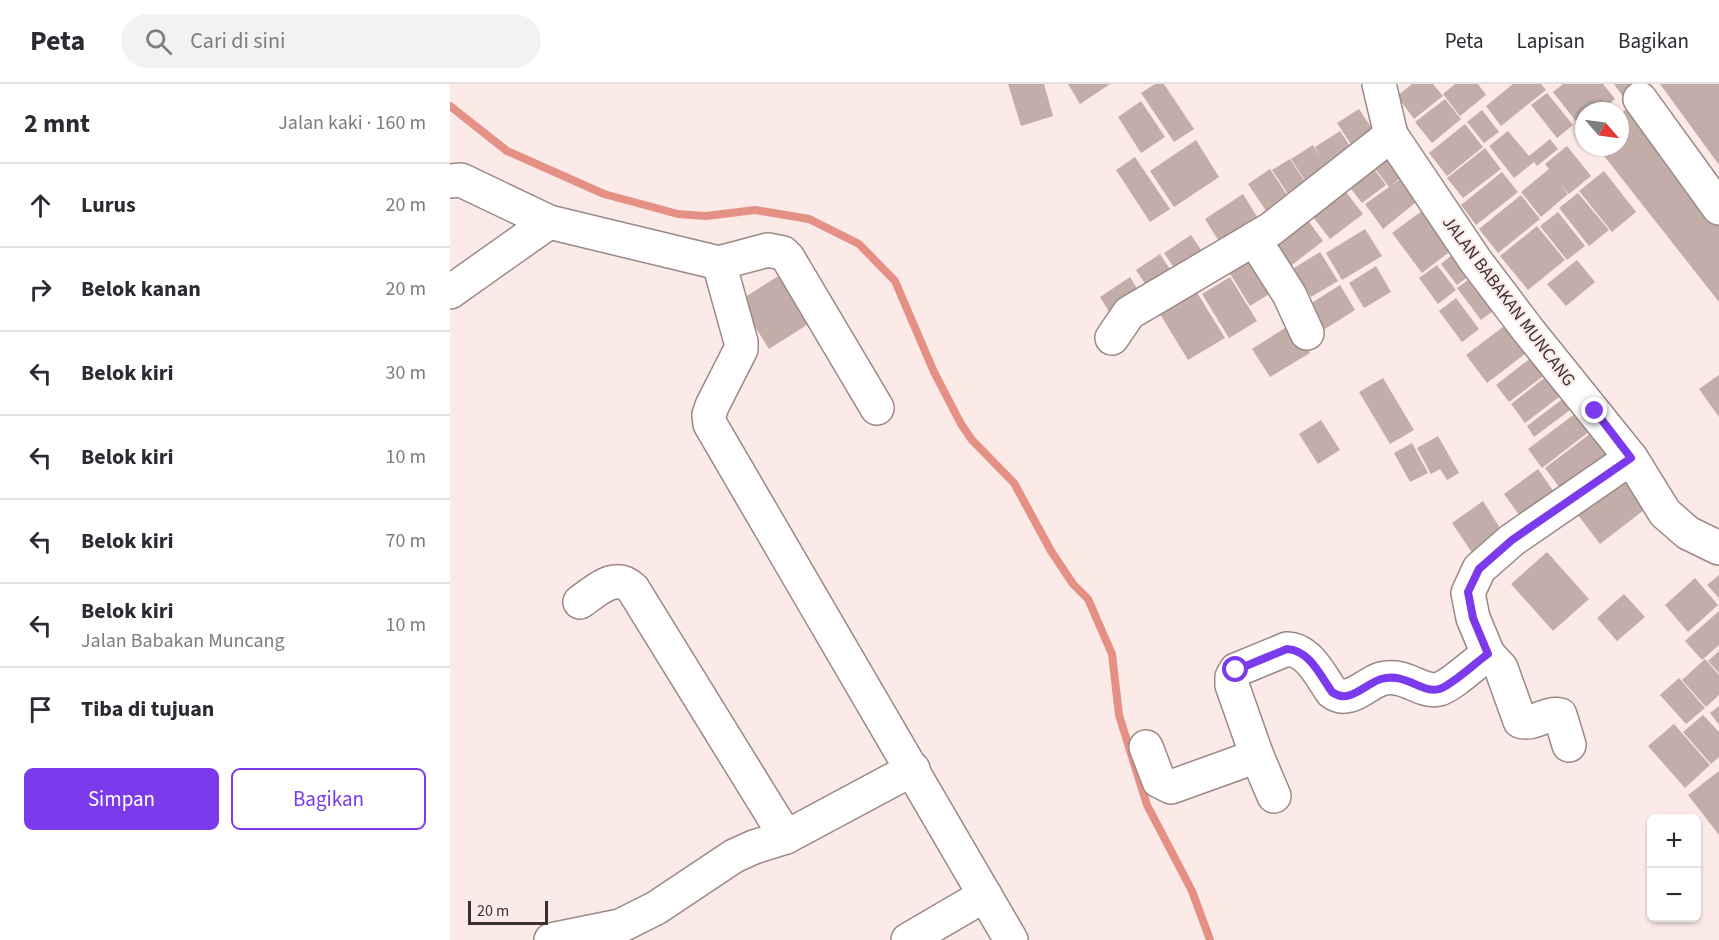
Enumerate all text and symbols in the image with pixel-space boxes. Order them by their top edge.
search box [121,14,541,68]
text: Peta [30,21,85,61]
icon: search [142,25,175,58]
text: Cari di sini [190,25,285,57]
text: Peta [1445,26,1484,56]
text: Lapisan [1517,26,1585,56]
text: Bagikan [1618,26,1689,56]
north arrow [1575,102,1629,156]
text: 2 mnt [24,105,90,142]
text: Jalan kaki · 160 m [278,109,426,137]
icon: ahead [24,189,57,222]
text: Lurus [81,189,136,221]
text: 20 m [386,191,426,219]
street label: JALAN BABAKAN MUNCANG [1436,211,1581,392]
icon: right [24,273,57,306]
text: Belok kanan [81,273,201,305]
text: 20 m [386,275,426,303]
icon: left [24,357,57,390]
text: Belok kiri [81,357,174,389]
text: 30 m [386,359,426,387]
route end [1581,397,1607,423]
icon: left [24,441,57,474]
text: Belok kiri [81,441,174,473]
text: 10 m [386,443,426,471]
icon: left [24,525,57,558]
text: Belok kiri [81,525,174,557]
text: 70 m [386,527,426,555]
text: Belok kiri [81,595,174,627]
icon: left [24,609,57,642]
text: 10 m [386,611,426,639]
text: Jalan Babakan Muncang [81,627,285,655]
route start [1222,656,1248,682]
icon: arrive [24,693,57,726]
text: Tiba di tujuan [81,693,214,725]
button: Simpan [24,768,219,830]
button: Bagikan [231,768,426,830]
map controls [1647,814,1701,922]
button: + [1647,814,1701,868]
button: − [1647,868,1701,922]
scale bar [468,898,548,926]
text: 20 m [477,900,509,922]

